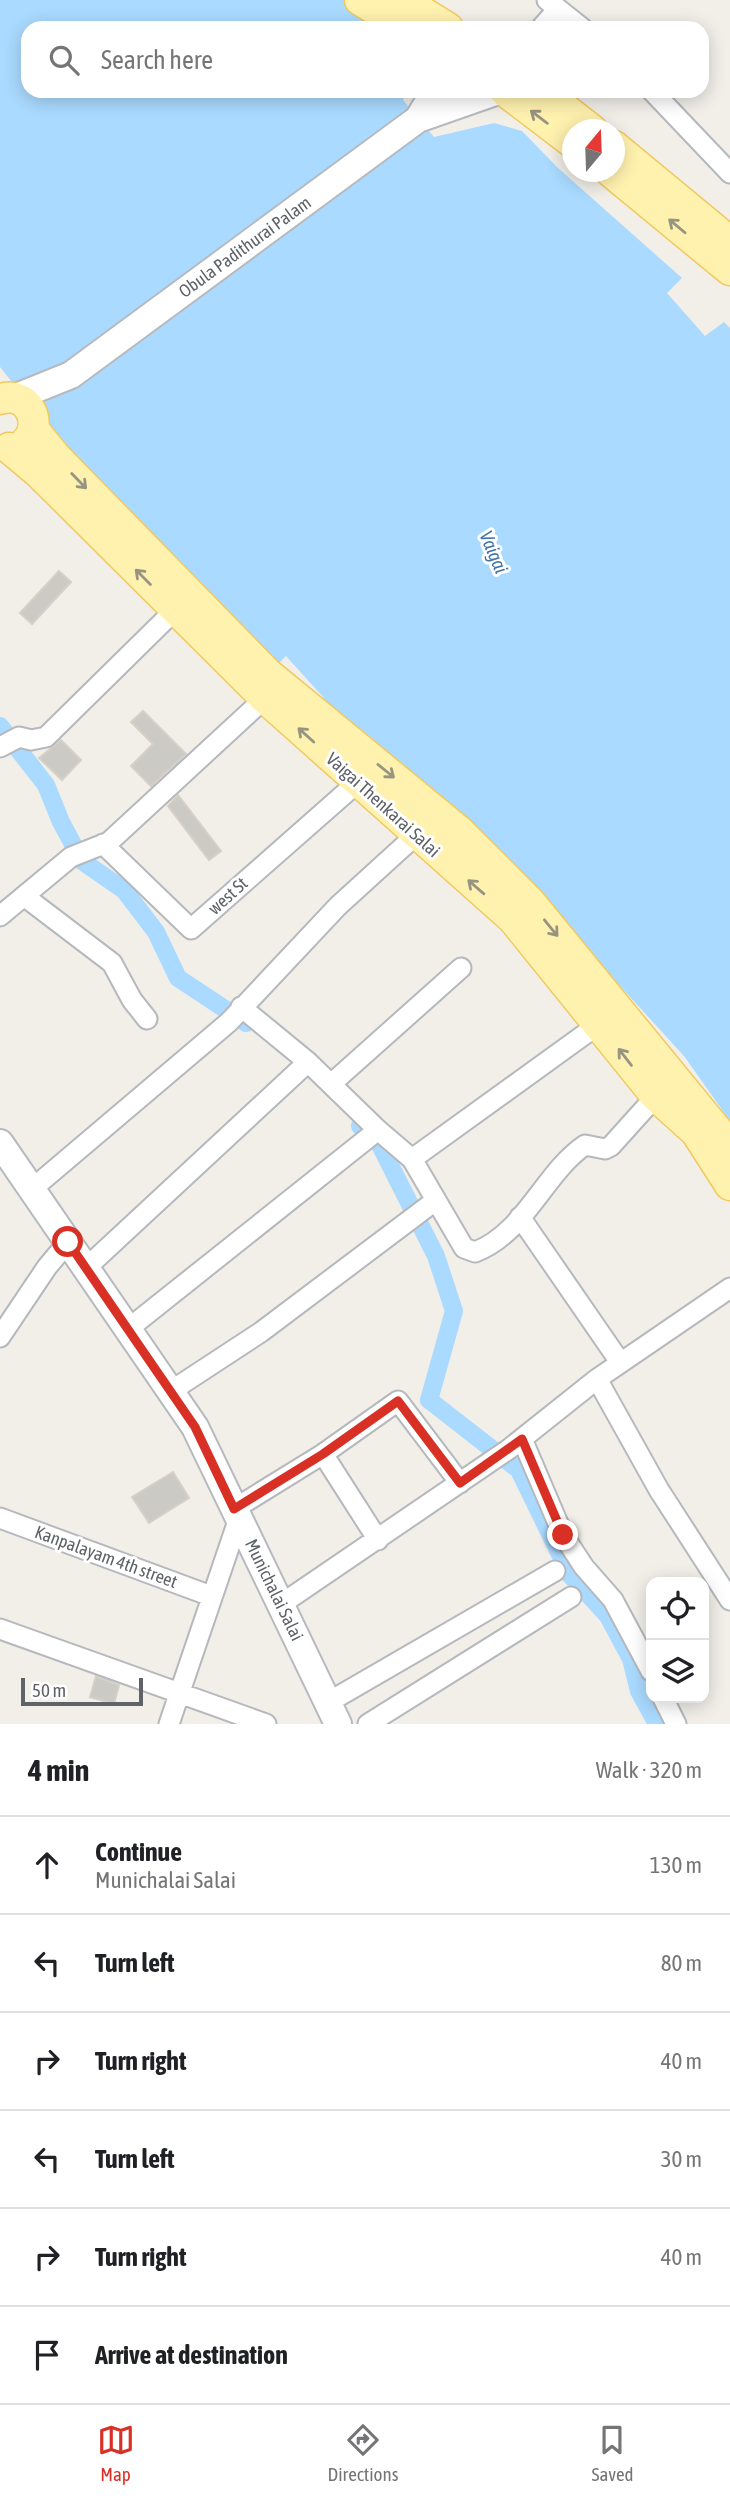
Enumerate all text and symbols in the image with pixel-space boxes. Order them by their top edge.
search box [21,21,709,98]
icon: search [45,41,83,79]
text: Search here [101,45,213,75]
one-way arrow [530,109,549,124]
north arrow [562,119,625,182]
street label: Obula Padithurai Palam [174,192,315,302]
one-way arrow [669,218,687,234]
one-way arrow [71,472,88,489]
water label: Vaigai [475,528,513,576]
one-way arrow [135,569,152,586]
one-way arrow [298,727,315,744]
street label: Vaigai Thenkarai Salai [322,748,445,861]
one-way arrow [377,764,395,779]
street label: west St [204,873,252,919]
one-way arrow [467,879,485,895]
one-way arrow [543,918,559,936]
one-way arrow [618,1049,633,1067]
route start [52,1226,83,1257]
route end [547,1519,578,1550]
street label: Kanpalayam 4th street [32,1521,180,1592]
street label: Munichalai Salai [241,1536,308,1644]
map controls [646,1577,709,1703]
button: locate [646,1577,709,1640]
button: layers [646,1640,709,1703]
scale bar [21,1675,144,1707]
text: 50 m [32,1679,66,1701]
text: 4 min [28,1753,89,1787]
text: Walk · 320 m [596,1757,702,1783]
text: Continue [95,1837,182,1867]
icon: ahead [28,1846,66,1884]
text: 130 m [650,1852,702,1878]
text: Munichalai Salai [95,1867,236,1893]
icon: left [28,1944,66,1982]
text: Turn left [95,1948,175,1978]
text: 80 m [661,1950,702,1976]
icon: right [28,2042,66,2080]
text: Turn right [95,2046,186,2076]
text: 40 m [661,2048,702,2074]
icon: left [28,2140,66,2178]
text: Turn left [95,2144,175,2174]
text: 30 m [661,2146,702,2172]
icon: right [28,2238,66,2276]
text: Turn right [95,2242,186,2272]
text: 40 m [661,2244,702,2270]
icon: arrive [28,2336,66,2374]
text: Arrive at destination [95,2340,288,2370]
tab: Map [97,2421,135,2485]
tab: Directions [328,2421,398,2485]
tab: Saved [591,2421,633,2485]

